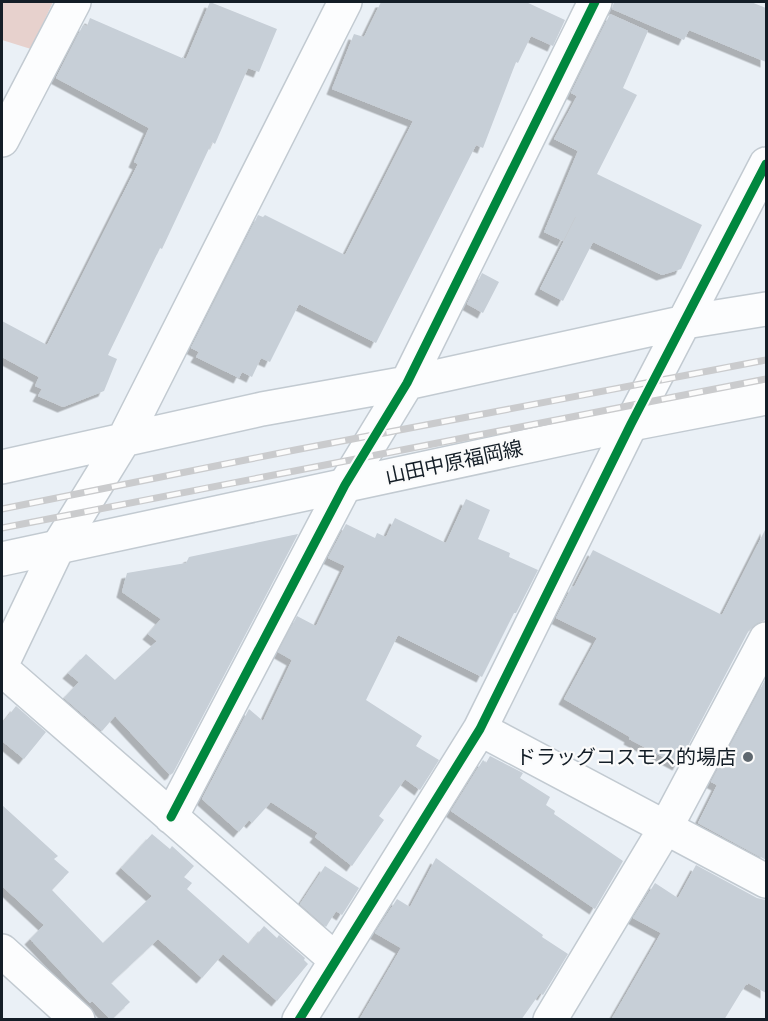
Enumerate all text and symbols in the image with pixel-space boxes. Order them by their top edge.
street label: 山田中原福岡線 [383,436,525,488]
place label: ドラッグコスモス的場店 [516,745,736,769]
marker: ドラッグコスモス的場店 [741,750,755,764]

